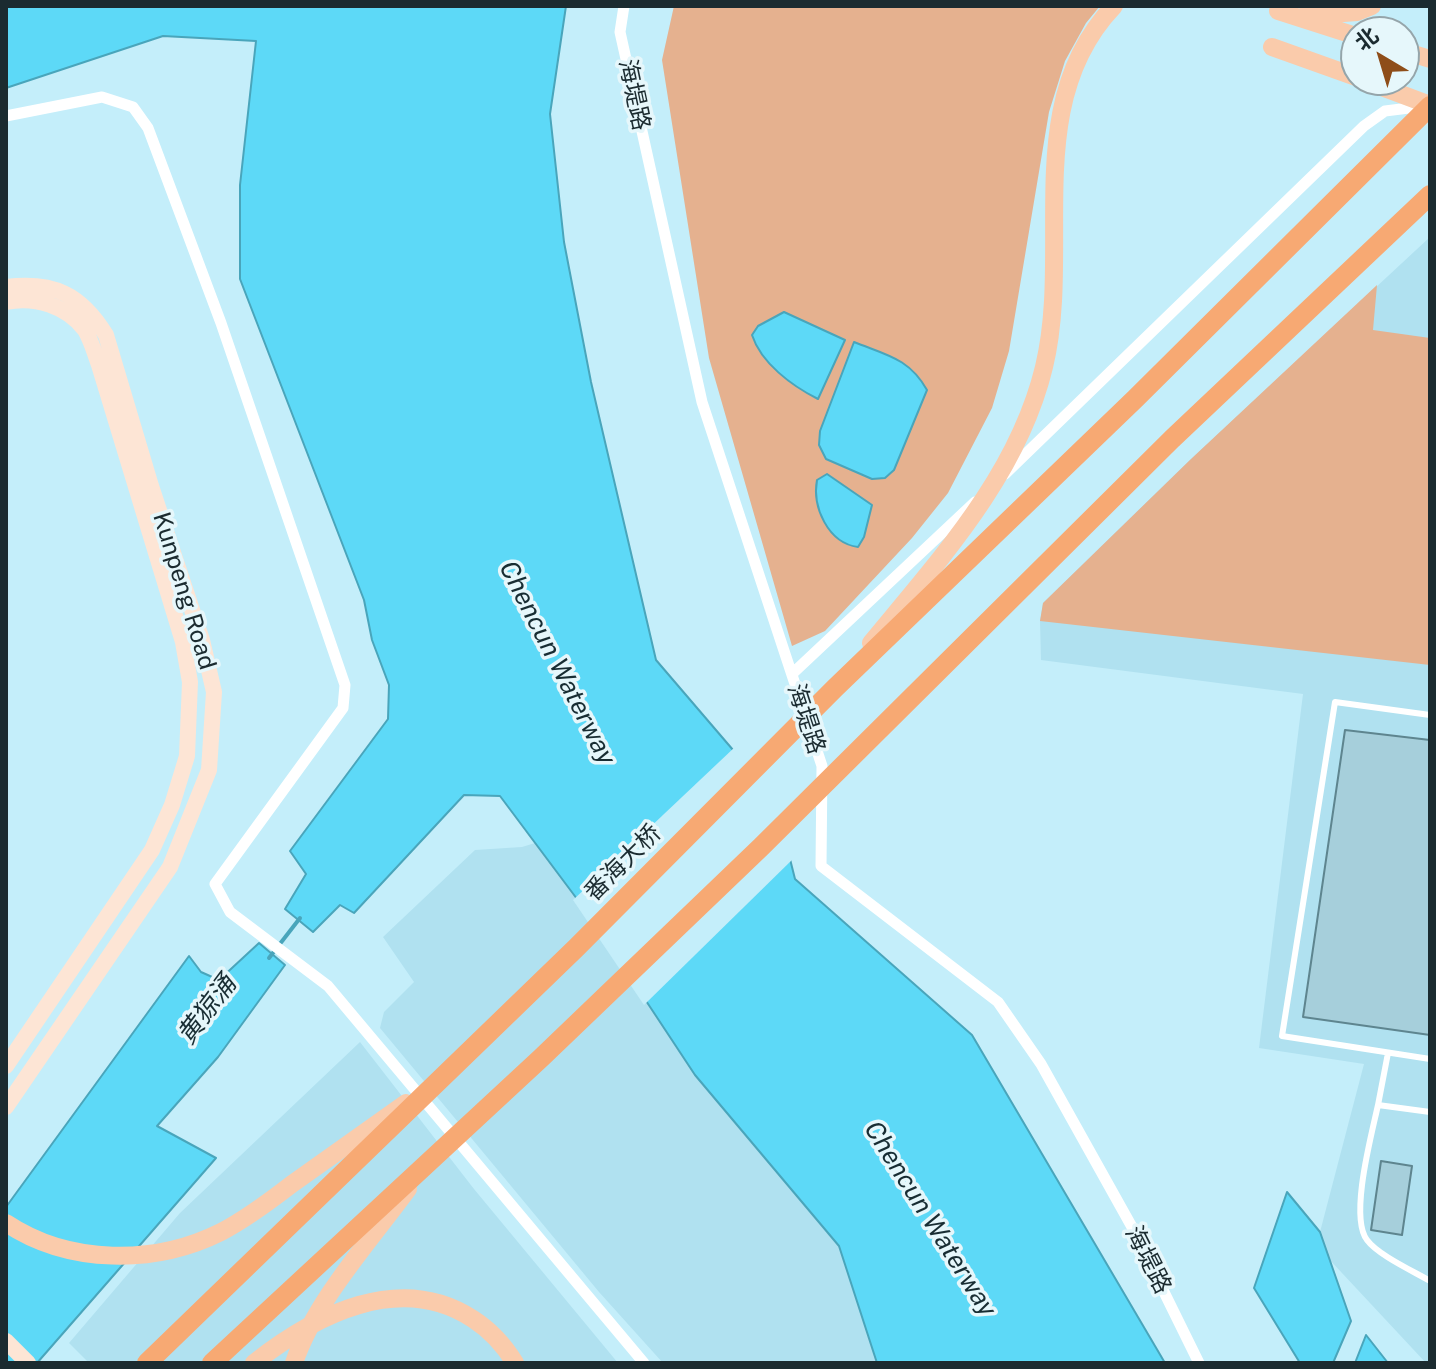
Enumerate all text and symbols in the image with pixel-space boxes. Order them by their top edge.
north arrow [1340,16,1420,96]
text: 北 [1350,22,1383,56]
street label: 海堤路 [612,57,656,133]
street label: Kunpeng Road [146,509,222,673]
water label: Chencun Waterway [492,556,622,770]
street label: 海堤路 [781,680,831,758]
street label: 番海大桥 [579,819,667,907]
water label: 黄猄涌 [171,969,243,1051]
water label: Chencun Waterway [857,1115,1003,1323]
street label: 海堤路 [1119,1221,1177,1299]

